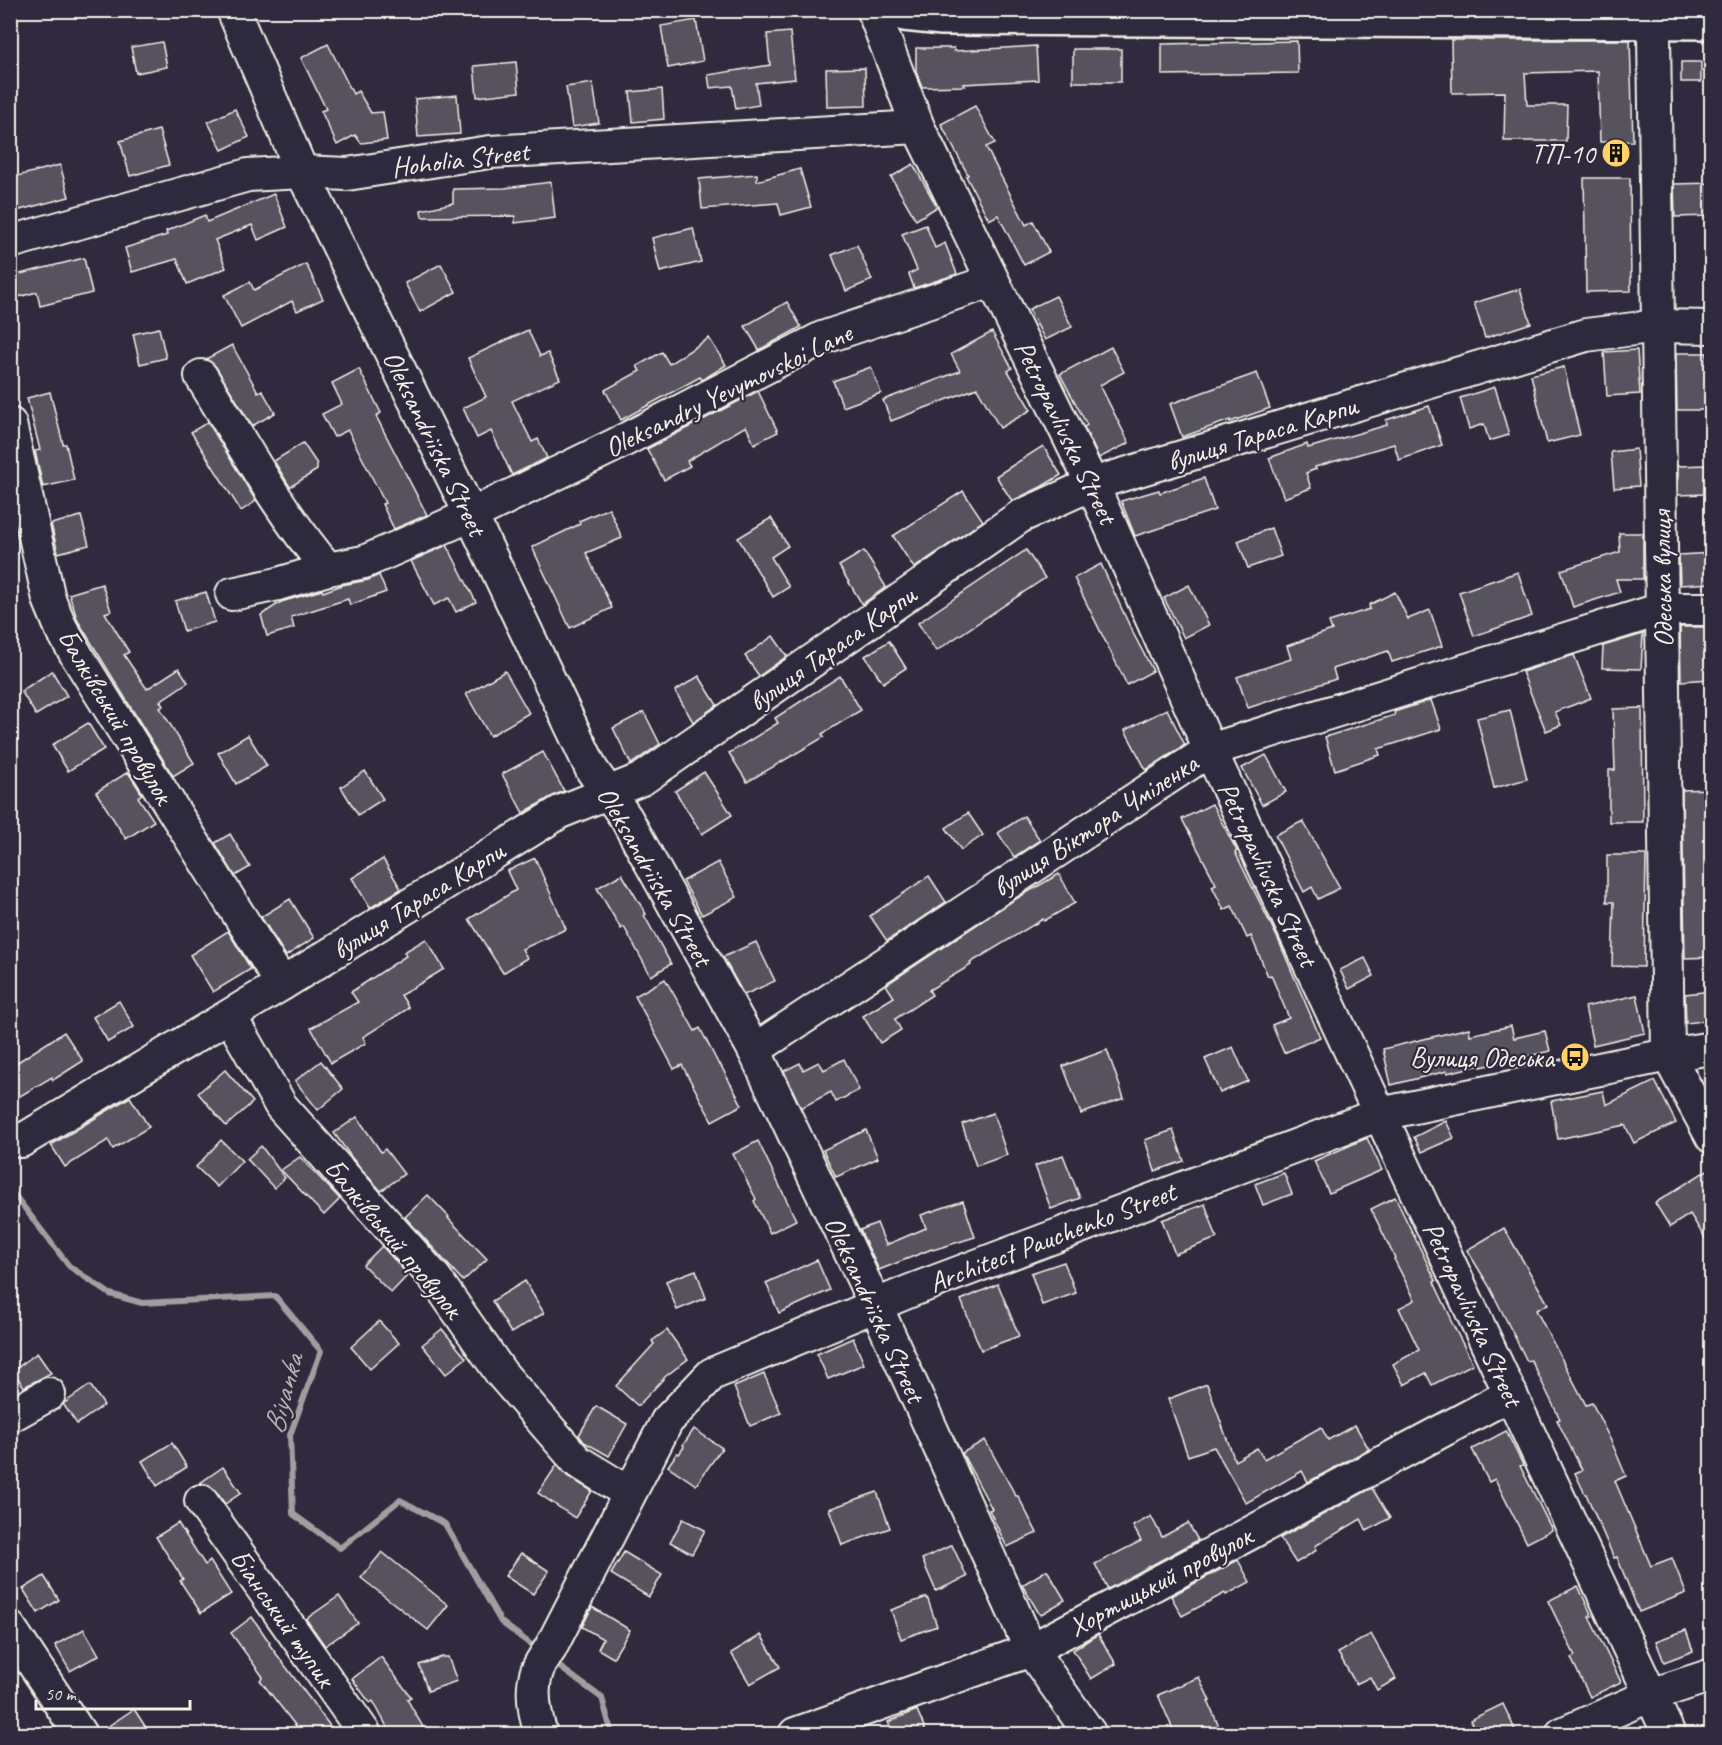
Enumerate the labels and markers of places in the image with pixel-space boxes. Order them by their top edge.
place label: ТП-10 [1531,136,1597,171]
building icon: ТП-10 [1600,137,1632,169]
place label: Вулиця Одеська [1410,1040,1556,1075]
bus stop icon: Вулиця Одеська [1559,1041,1591,1073]

